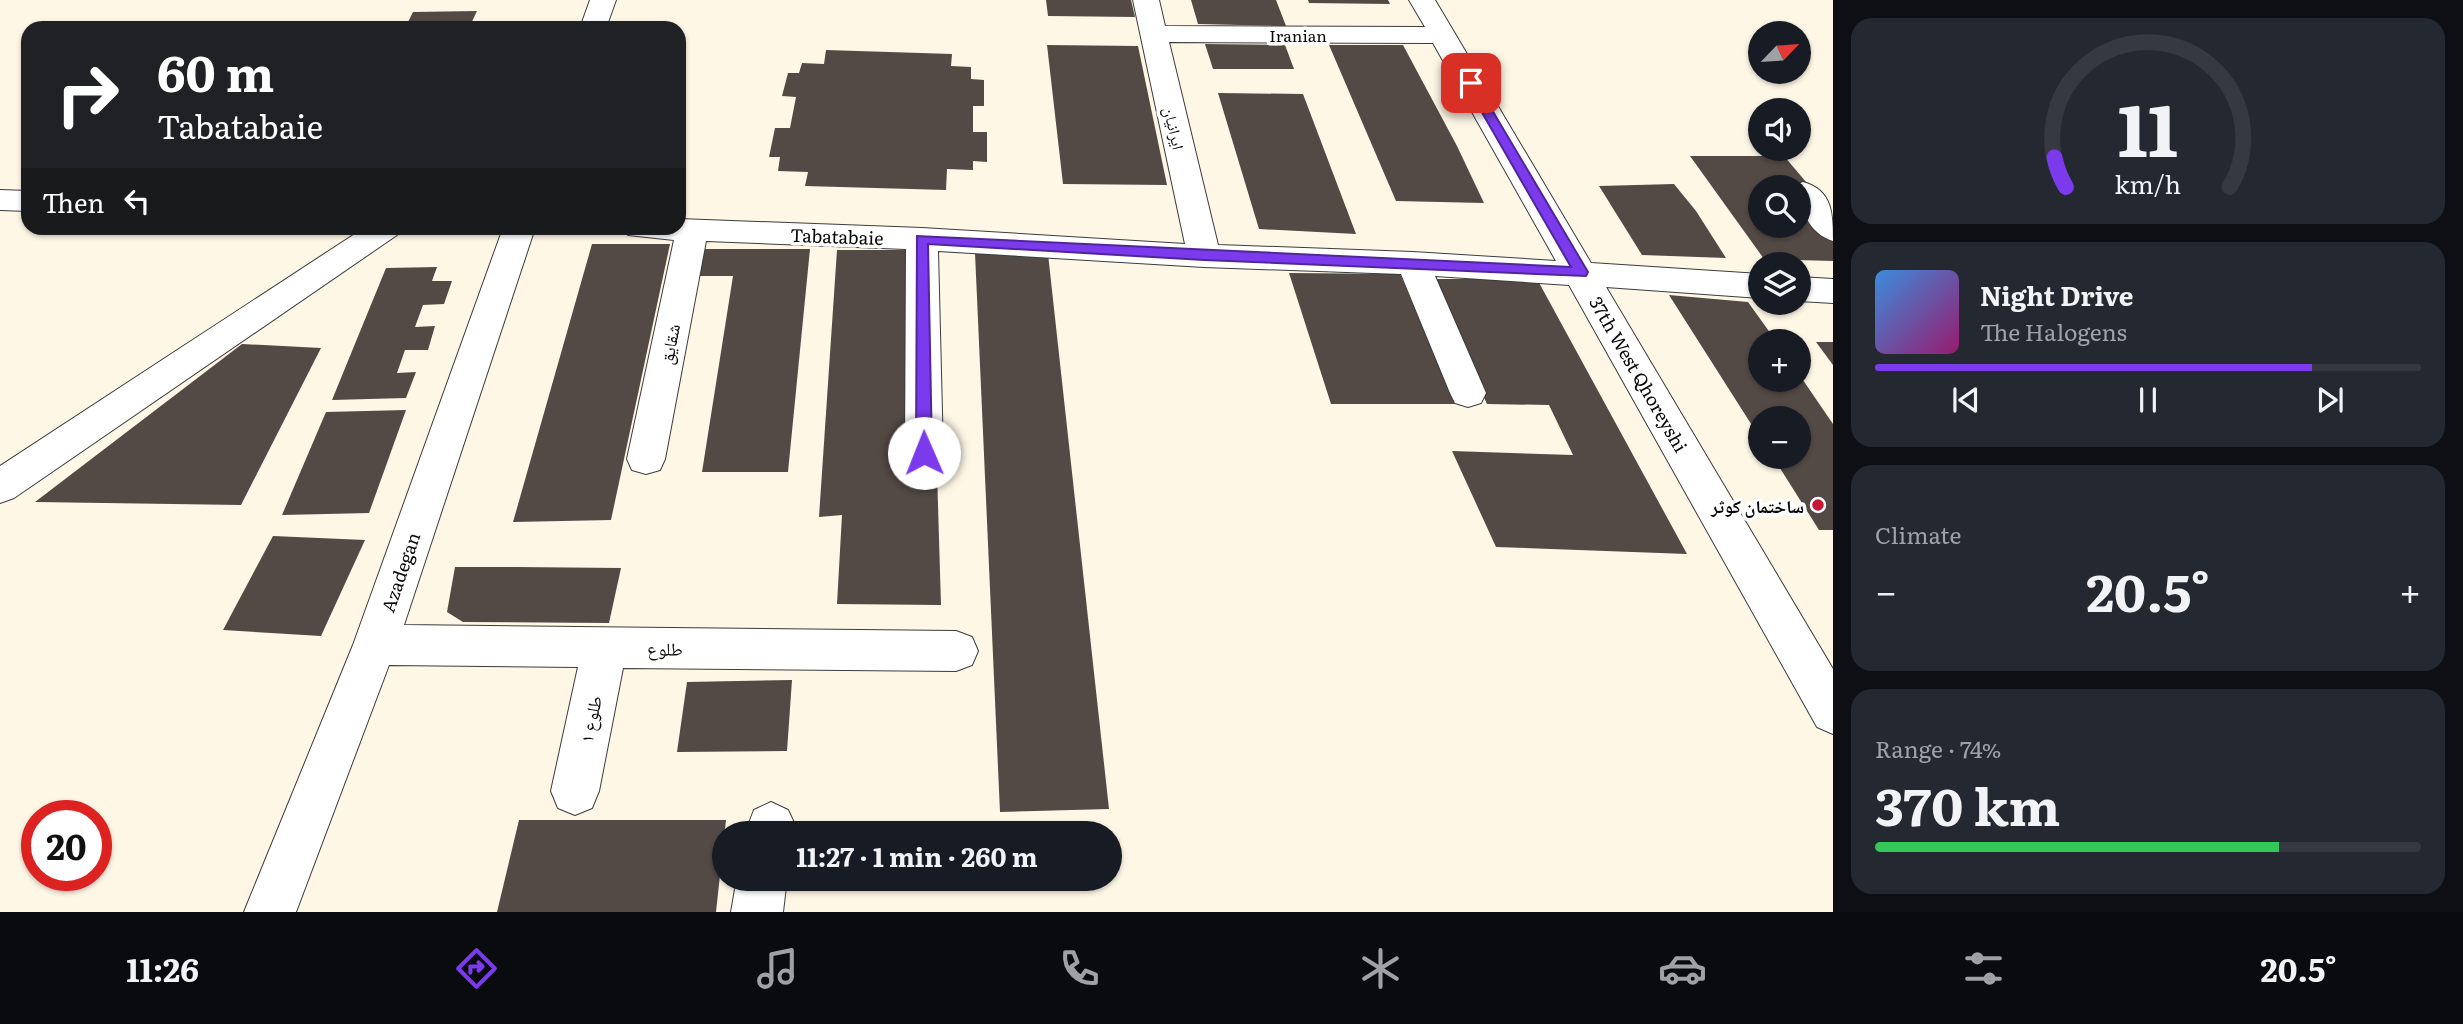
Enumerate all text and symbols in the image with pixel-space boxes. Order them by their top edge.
north arrow [1748,21,1811,84]
map controls [1748,21,1811,469]
street label: Iranian [1269,23,1327,47]
text: 60 m [157,34,274,107]
icon: right [42,49,133,140]
pin [1441,53,1501,113]
icon: arrive [1452,64,1490,102]
text: 11 [2118,71,2178,179]
button: sound [1748,98,1811,161]
text: Tabatabaie [157,101,323,149]
street label: ایرانیان [1158,104,1192,152]
text: km/h [2115,165,2181,202]
button: search [1748,175,1811,238]
text: Then [42,182,104,221]
icon: left [118,182,156,220]
street label: Tabatabaie [790,221,884,251]
button: layers [1748,252,1811,315]
text: Night Drive [1980,275,2134,314]
street label: 37th West Qhoreyshi [1583,291,1695,457]
text: The Halogens [1980,314,2127,348]
street label: شقایق [652,321,686,367]
button: + [1748,329,1811,392]
icon: previous [1947,381,1985,419]
icon: pause [2129,381,2167,419]
icon: next [2311,381,2349,419]
button: − [1748,406,1811,469]
position arrow [887,416,961,490]
place label: ساختمان کوثر [1710,492,1804,519]
marker: ساختمان کوثر [1810,497,1826,513]
text: Climate [1875,517,1961,551]
street label: Azadegan [374,528,426,616]
text: 20.5° [2086,551,2210,628]
text: − [1875,561,1897,618]
text: + [2399,561,2421,618]
street label: طلوع [647,634,683,662]
street label: طلوع ۱ [572,693,608,745]
text: Range · 74% [1875,731,2001,765]
text: 370 km [1875,765,2060,842]
speed limit sign: 20 [21,800,112,891]
text: 11:27 · 1 min · 260 m [796,836,1038,875]
text: 11:26 [126,944,199,992]
icon: directions [452,944,501,993]
icon: music [753,944,802,993]
icon: phone [1055,944,1104,993]
icon: climate [1356,944,1405,993]
icon: car [1658,944,1707,993]
icon: filters [1959,944,2008,993]
text: 20.5° [2261,944,2337,992]

